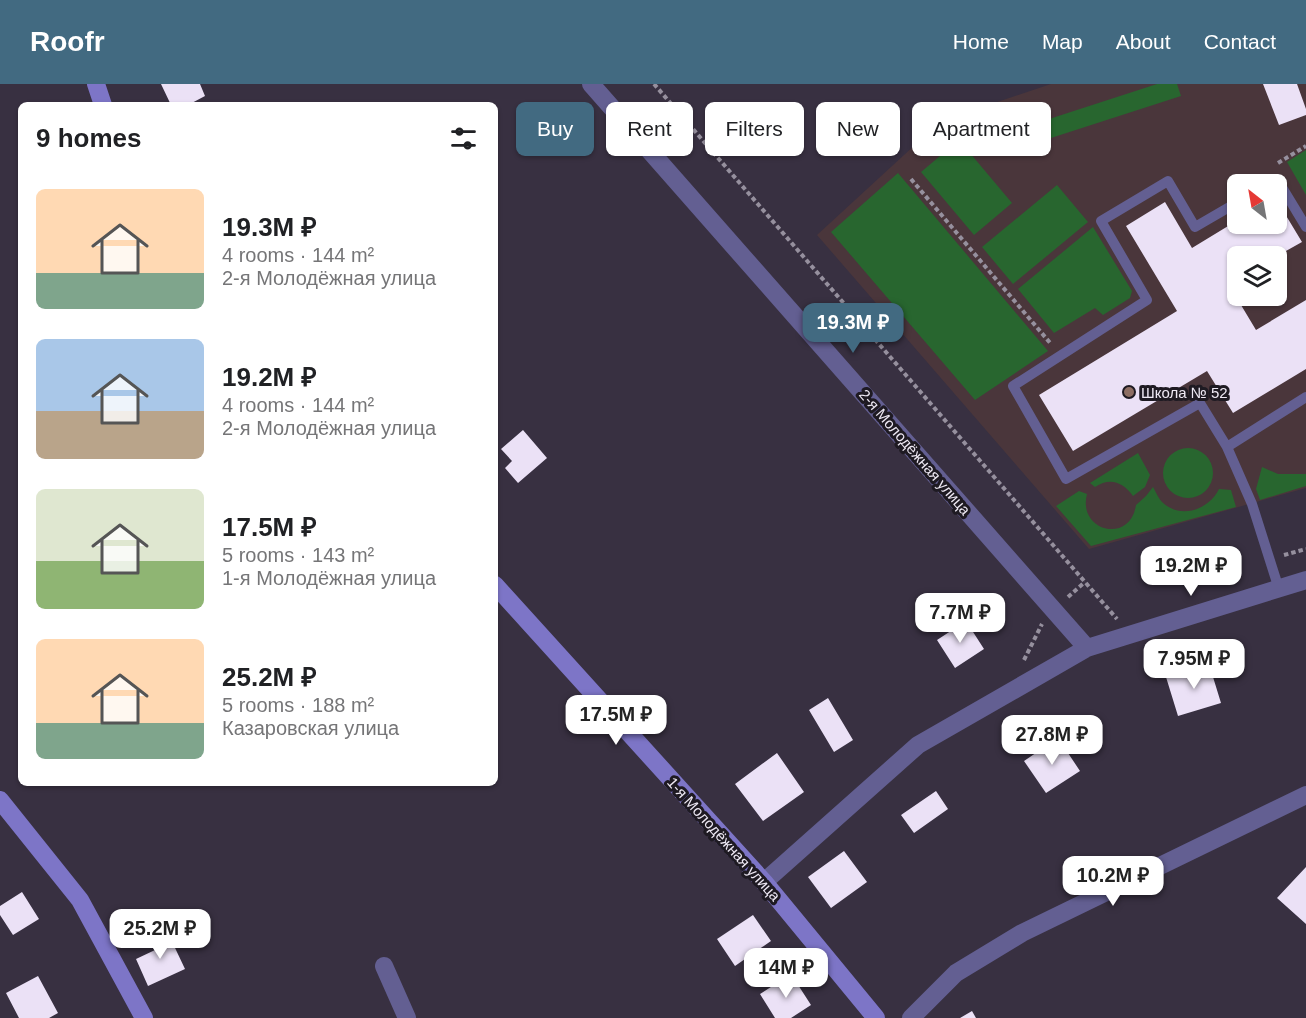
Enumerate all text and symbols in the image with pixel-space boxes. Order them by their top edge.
text: Roofr [30,26,105,57]
text: Home [953,30,1009,53]
text: Map [1042,30,1083,53]
text: About [1116,30,1171,53]
text: Contact [1204,30,1276,53]
chip: Buy [516,102,594,156]
chip: Rent [606,102,693,156]
chip: Filters [705,102,804,156]
chip: New [816,102,900,156]
chip: Apartment [912,102,1051,156]
icon: filters [447,122,480,155]
text: 9 homes [36,123,142,153]
north arrow [1227,174,1287,234]
map controls [1227,174,1287,306]
text: 19.3M ₽ [222,212,317,242]
icon: home [84,213,156,285]
text: 4 rooms · 144 m² [222,244,374,266]
button: layers [1227,246,1287,306]
text: 2-я Молодёжная улица [222,267,436,289]
pin: 19.3M ₽ [798,303,908,354]
text: 19.3M ₽ [817,311,889,333]
text: 19.2M ₽ [222,362,317,392]
icon: home [84,363,156,435]
place label: Школа № 52 [1141,384,1228,401]
marker: Школа № 52 [1122,385,1136,399]
street label: 2-я Молодёжная улица [856,386,974,519]
text: 4 rooms · 144 m² [222,394,374,416]
text: 2-я Молодёжная улица [222,417,436,439]
text: 17.5M ₽ [222,512,317,542]
icon: home [84,513,156,585]
text: 5 rooms · 143 m² [222,544,374,566]
pin: 19.2M ₽ [1136,546,1246,597]
text: 19.2M ₽ [1155,554,1227,576]
text: 1-я Молодёжная улица [222,567,436,589]
pin: 7.7M ₽ [911,593,1009,644]
text: 7.7M ₽ [929,601,991,623]
pin: 7.95M ₽ [1139,639,1249,690]
text: 7.95M ₽ [1158,647,1230,669]
text: 25.2M ₽ [222,662,317,692]
icon: home [84,663,156,735]
text: 5 rooms · 188 m² [222,694,374,716]
pin: 17.5M ₽ [561,695,671,746]
text: 17.5M ₽ [580,703,652,725]
pin: 27.8M ₽ [997,715,1107,766]
text: Казаровская улица [222,717,399,739]
text: 27.8M ₽ [1016,723,1088,745]
street label: 1-я Молодёжная улица [664,774,784,905]
pin: 10.2M ₽ [1058,856,1168,907]
text: 10.2M ₽ [1077,864,1149,886]
pin: 25.2M ₽ [105,909,215,960]
text: 25.2M ₽ [124,917,196,939]
pin: 14M ₽ [744,948,828,999]
text: 14M ₽ [758,956,814,978]

